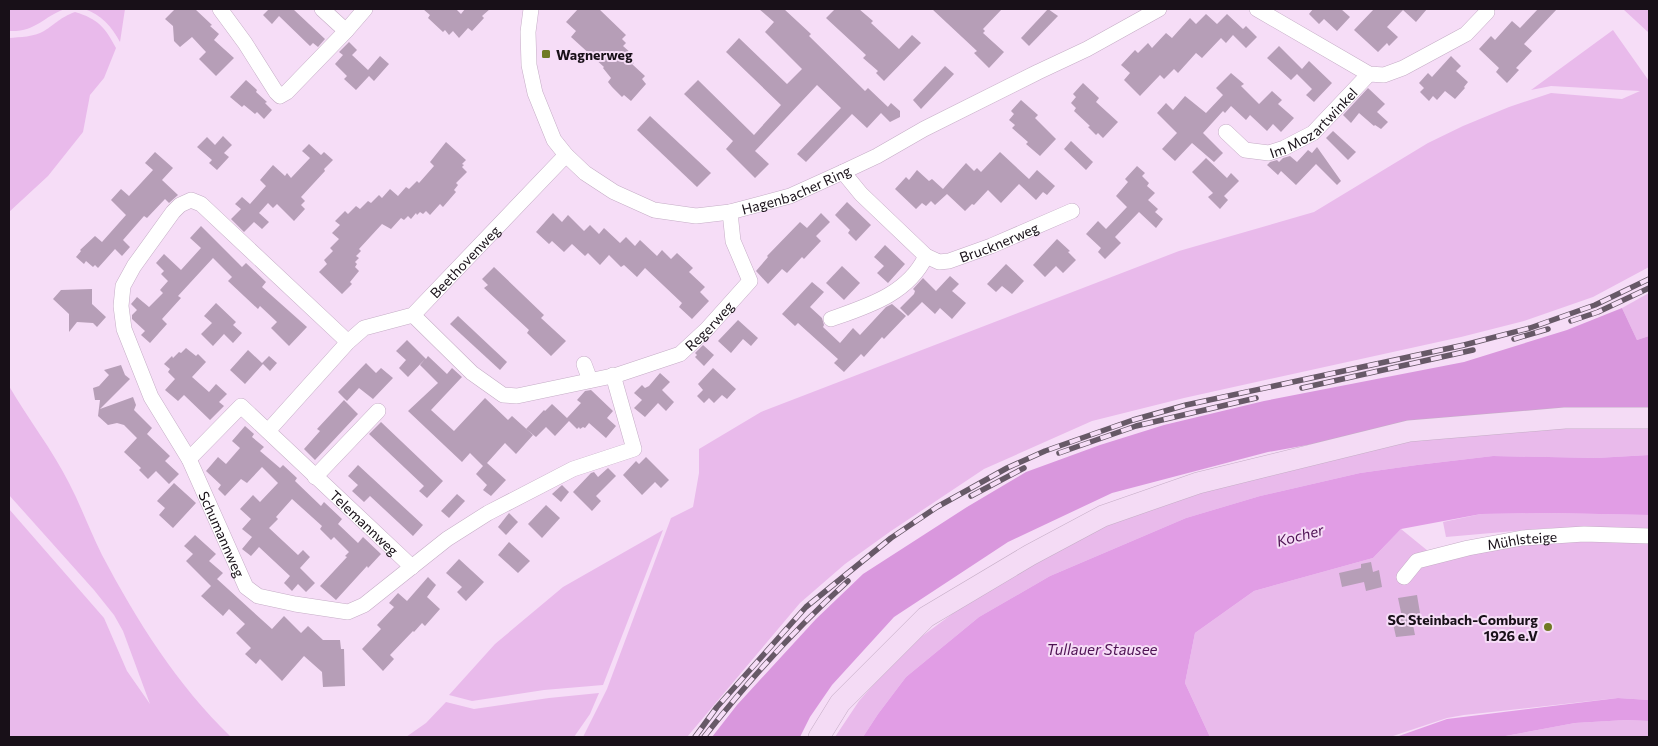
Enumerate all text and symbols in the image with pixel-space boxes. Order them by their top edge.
place label: Wagnerweg [556,46,633,63]
marker: Wagnerweg [540,48,552,60]
street label: Im Mozartwinkel [1267,84,1360,161]
street label: Hagenbacher Ring [739,161,854,217]
street label: Brucknerweg [957,218,1041,265]
street label: Beethovenweg [426,221,503,301]
street label: Regerweg [681,297,737,354]
street label: Telemannweg [327,486,403,559]
street label: Schumannweg [196,488,249,580]
water label: Kocher [1274,520,1327,550]
street label: Mühlsteige [1486,527,1558,553]
place label: SC Steinbach-Comburg 1926 e.V [1387,611,1538,644]
marker: SC Steinbach-Comburg 1926 e.V [1542,621,1554,633]
water label: Tullauer Stausee [1046,640,1158,658]

